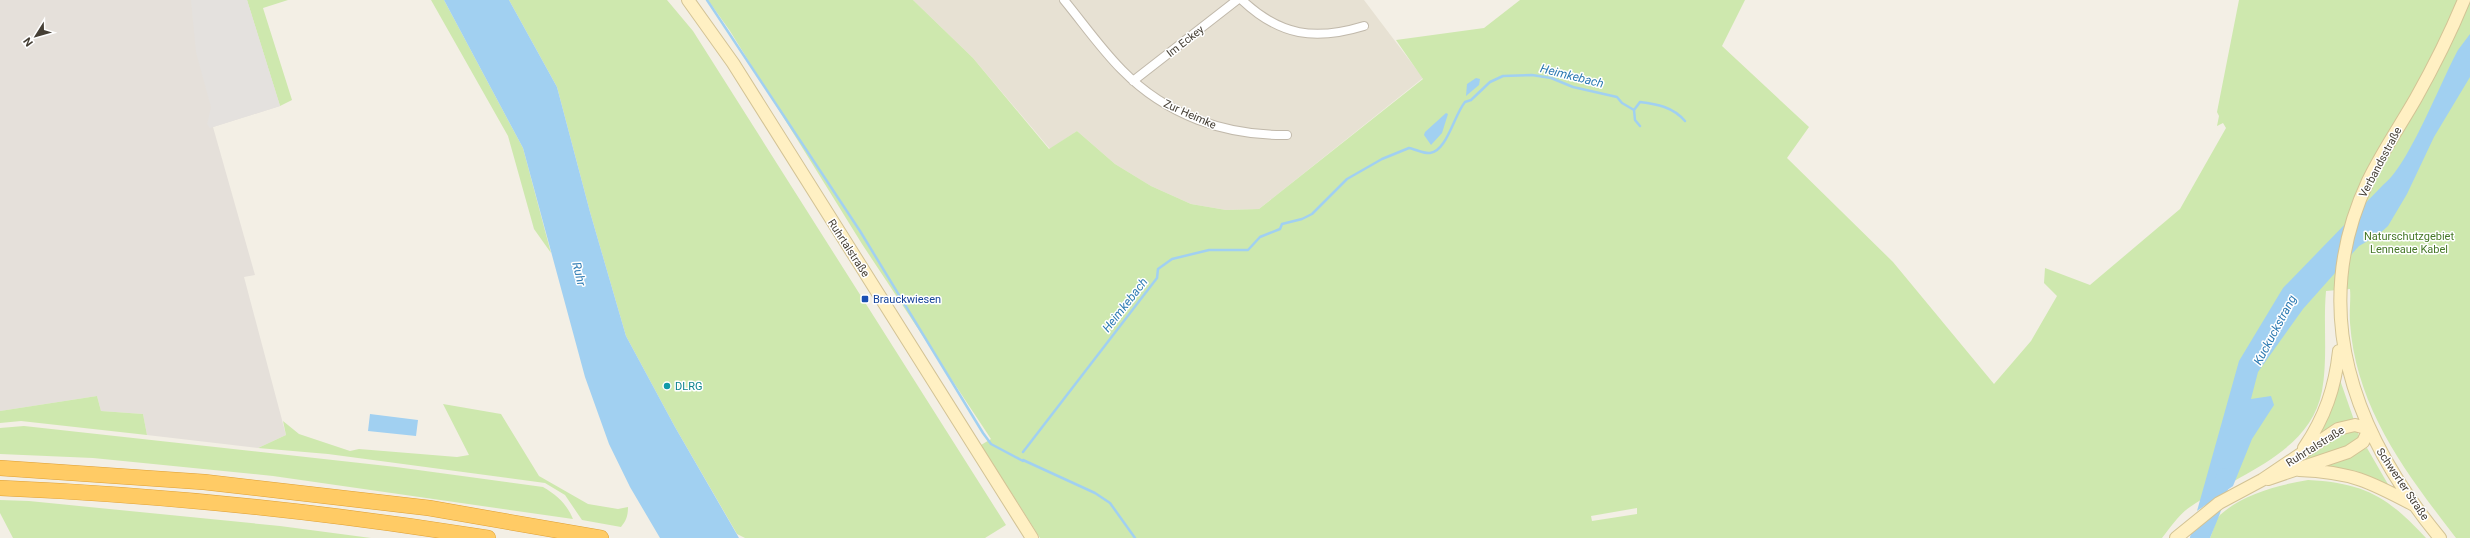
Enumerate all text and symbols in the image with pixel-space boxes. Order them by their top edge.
north arrow [16,16,56,56]
street label: Im Eckey [1164,22,1207,60]
text: N [21,35,36,49]
water label: Heimkebach [1539,61,1605,91]
street label: Zur Heimke [1161,97,1218,132]
street label: Verbandsstraße [2356,125,2404,200]
street label: Ruhrtalstraße [825,217,872,280]
park label: Naturschutzgebiet Lenneaue Kabel [2364,230,2454,256]
water label: Ruhr [569,261,589,288]
water label: Heimkebach [1100,275,1150,335]
water label: Kuckuckstrang [2251,292,2299,367]
place label: Brauckwiesen [873,293,941,306]
marker: Brauckwiesen [860,294,870,304]
place label: DLRG [675,380,702,393]
marker: DLRG [662,381,672,391]
street label: Ruhrtalstraße [2284,423,2347,470]
street label: Schwerter Straße [2374,446,2432,523]

